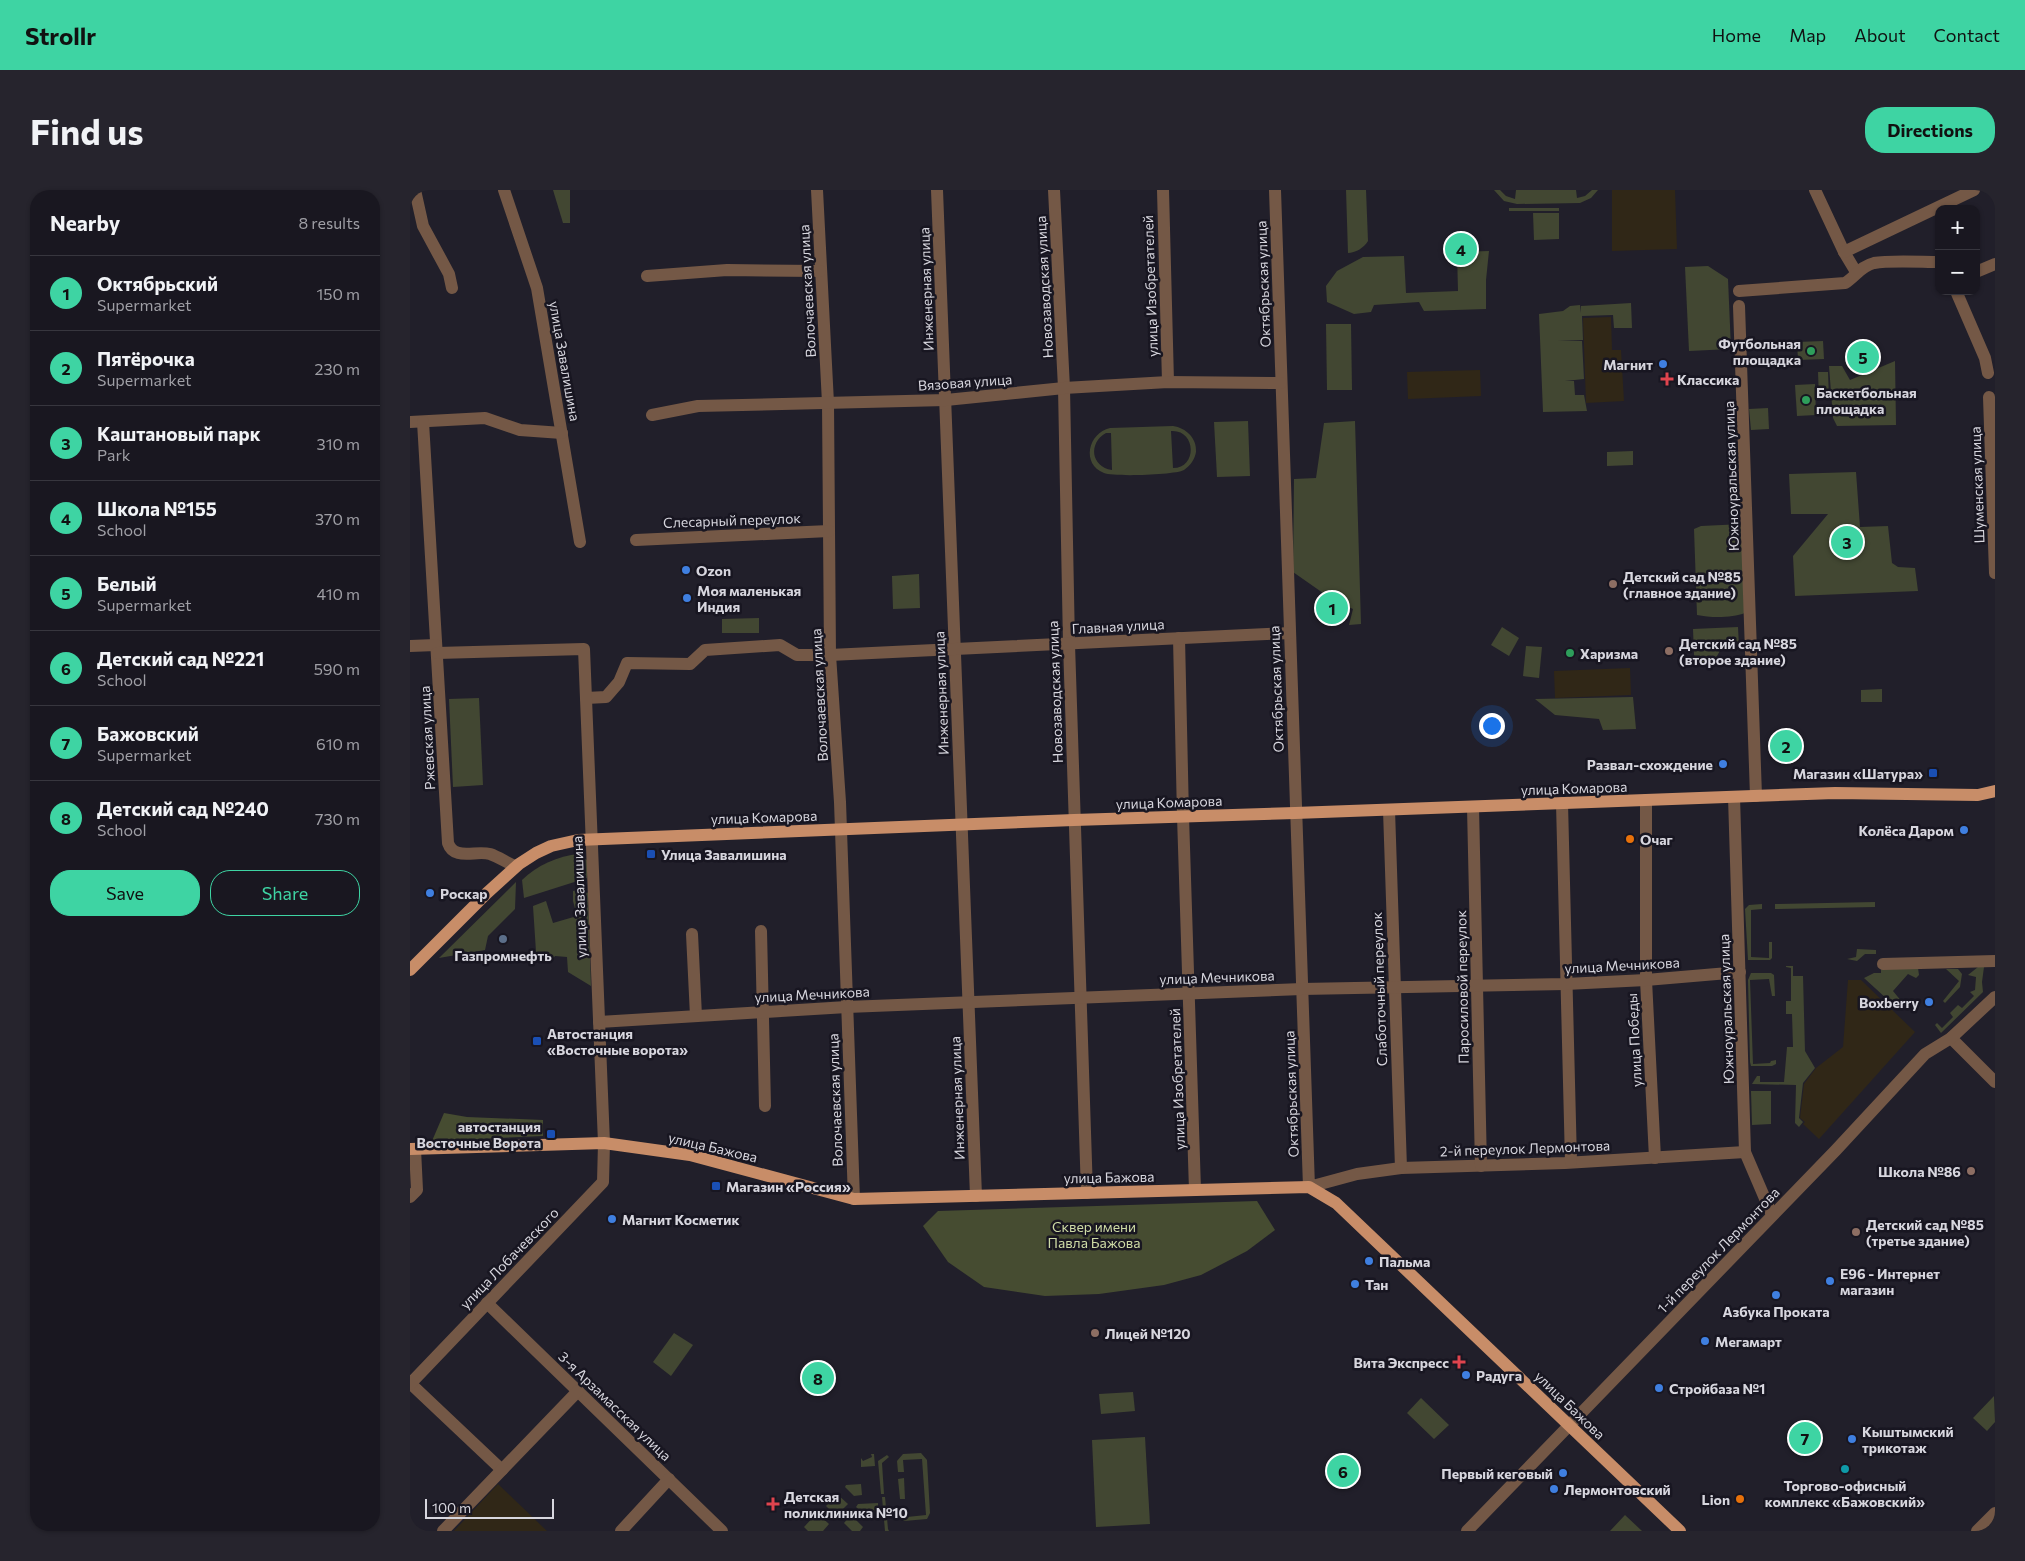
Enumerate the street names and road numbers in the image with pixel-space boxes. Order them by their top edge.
street label: Новозаводская улица [1032,215,1056,359]
street label: улица Изобретателей [1139,215,1161,357]
street label: Октябрьская улица [1252,220,1274,348]
street label: Волочаевская улица [795,224,819,358]
street label: Инженерная улица [915,227,937,351]
street label: улица Завалишина [546,299,584,423]
street label: Вязовая улица [917,370,1013,394]
street label: Южноуральская улица [1720,401,1742,551]
street label: Шуменская улица [1966,426,1988,544]
street label: Слесарный переулок [663,509,802,531]
street label: Главная улица [1071,615,1165,637]
street label: Новозаводская улица [1044,620,1066,764]
street label: Октябрьская улица [1265,625,1287,753]
street label: Волочаевская улица [807,628,831,762]
street label: Инженерная улица [930,631,952,755]
street label: Ржевская улица [416,685,438,791]
street label: улица Комарова [1520,778,1628,798]
street label: улица Комарова [1115,792,1223,812]
street label: улица Комарова [710,807,818,827]
street label: улица Завалишина [568,836,590,958]
street label: Паросиловой переулок [1452,910,1472,1064]
street label: Слаботочный переулок [1368,911,1390,1066]
street label: Южноуральская улица [1715,934,1737,1084]
street label: улица Мечникова [1564,953,1680,977]
street label: улица Мечникова [1159,966,1275,988]
street label: улица Мечникова [754,982,870,1006]
street label: улица Победы [1623,993,1645,1087]
street label: улица Изобретателей [1166,1008,1188,1150]
street label: Октябрьская улица [1280,1030,1302,1158]
street label: Волочаевская улица [824,1033,846,1167]
street label: Инженерная улица [946,1036,968,1160]
street label: улица Бажова [667,1128,759,1166]
street label: 2-й переулок Лермонтова [1440,1137,1610,1159]
street label: улица Бажова [1063,1168,1155,1186]
street label: 1-й переулок Лермонтова [1653,1183,1783,1317]
street label: улица Лобачевского [456,1204,562,1312]
street label: 3-я Арзамасская улица [555,1348,675,1464]
street label: улица Бажова [1531,1367,1609,1443]

